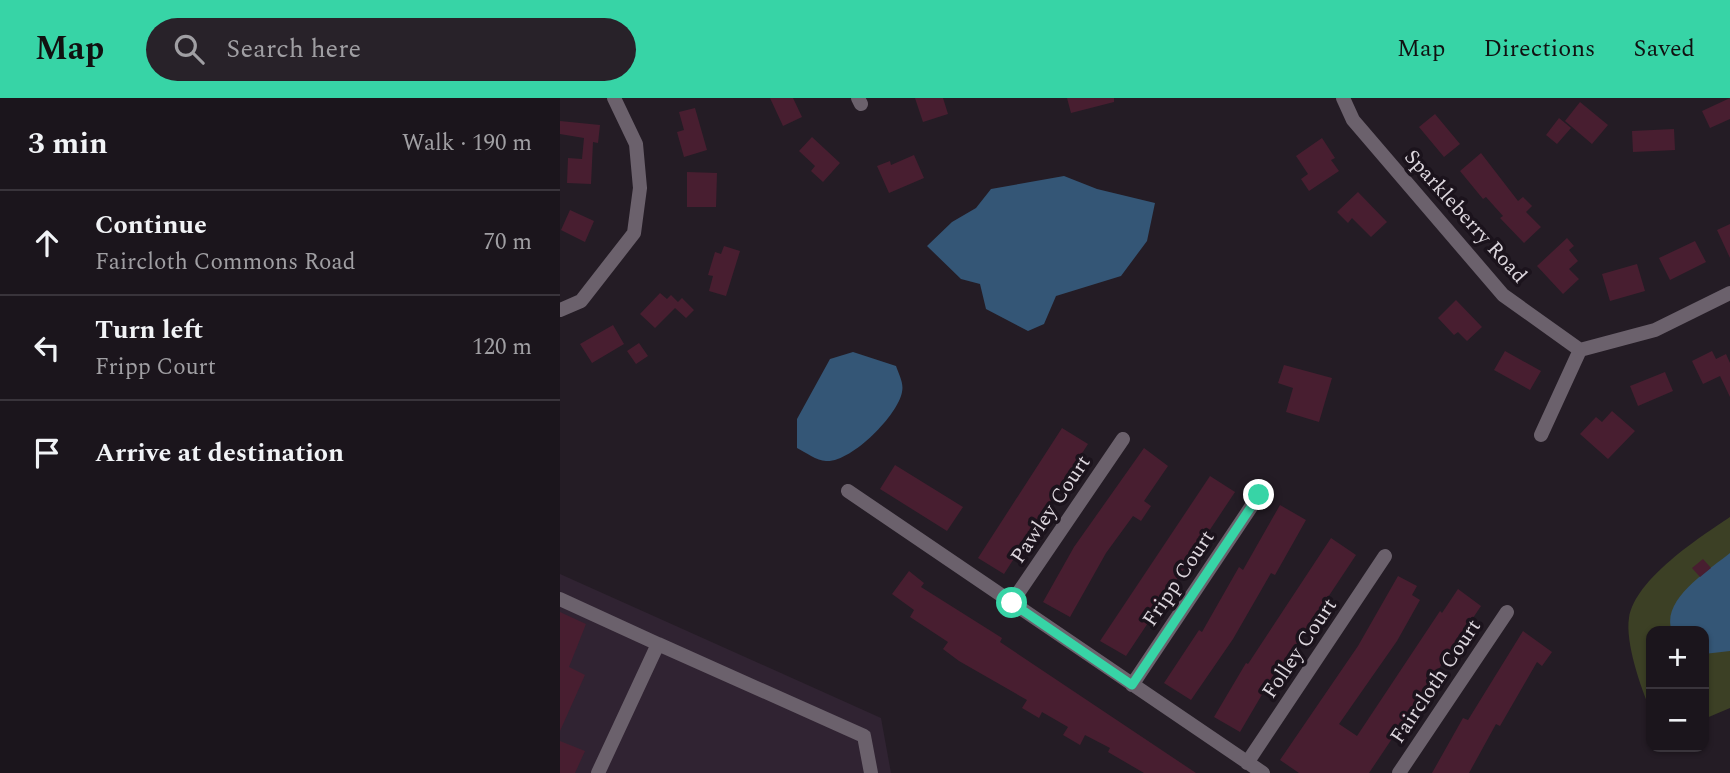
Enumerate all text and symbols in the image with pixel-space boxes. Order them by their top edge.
search box [146,18,636,81]
text: Map [35,24,104,74]
text: Search here [226,29,361,69]
icon: search [170,30,208,68]
text: Map [1397,31,1445,67]
text: Directions [1483,31,1595,67]
text: Saved [1633,31,1695,67]
text: 3 min [28,121,108,167]
text: Walk · 190 m [402,126,532,161]
street label: Sparkleberry Road [1396,142,1534,291]
text: Continue [95,205,207,245]
icon: ahead [28,224,66,262]
text: 70 m [483,225,532,260]
text: Faircloth Commons Road [95,245,356,280]
text: Turn left [95,310,203,350]
icon: left [28,329,66,367]
text: 120 m [472,330,532,365]
text: Fripp Court [95,350,216,385]
text: Arrive at destination [95,433,344,473]
icon: arrive [28,434,66,472]
street label: Pawley Court [1003,449,1099,570]
route end [1243,479,1274,510]
street label: Fripp Court [1135,524,1223,633]
route start [996,587,1027,618]
street label: Folley Court [1254,592,1345,705]
street label: Faircloth Court [1382,613,1489,750]
map controls [1646,626,1709,752]
button: + [1646,626,1709,689]
button: − [1646,689,1709,752]

